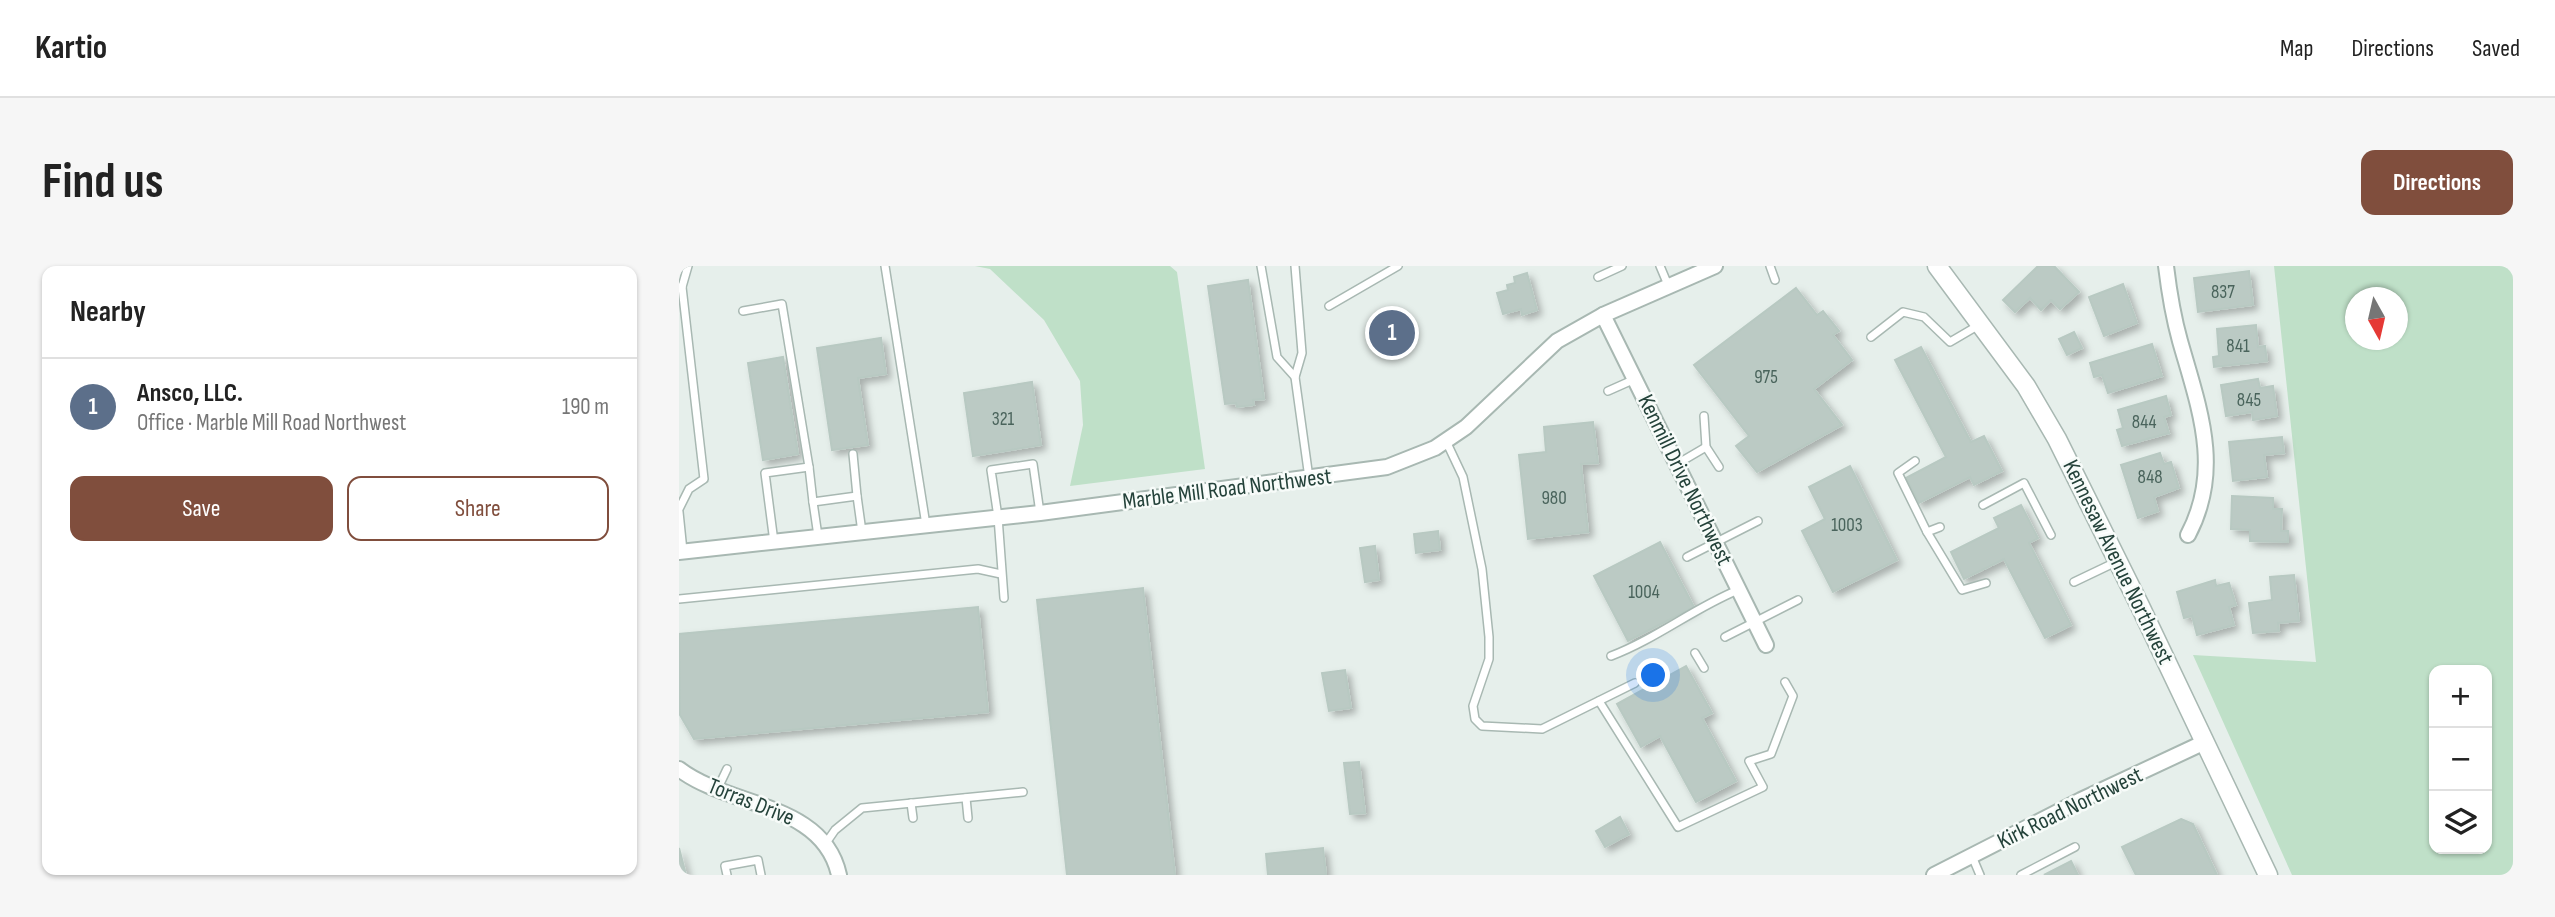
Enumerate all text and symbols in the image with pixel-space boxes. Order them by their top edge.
text: Kartio [35,28,107,68]
text: Map [2280,34,2313,63]
text: Directions [2351,34,2434,63]
text: Saved [2472,34,2520,63]
button: Directions [2361,150,2513,215]
text: Find us [42,153,164,212]
house number: 837 [2211,281,2235,304]
north arrow [2345,287,2408,350]
text: Nearby [70,294,146,330]
pin: 1 [1369,307,1415,359]
house number: 841 [2226,335,2250,358]
house number: 975 [1754,366,1778,389]
text: Ansco, LLC. [137,378,243,409]
house number: 845 [2237,389,2261,412]
street label: Kenmill Drive Northwest [1632,390,1738,570]
text: 1 [88,393,98,421]
text: 190 m [562,393,609,421]
house number: 321 [992,408,1015,431]
text: Office · Marble Mill Road Northwest [137,409,406,437]
house number: 844 [2132,411,2156,434]
street label: Kennesaw Avenue Northwest [2056,455,2180,669]
street label: Marble Mill Road Northwest [1121,462,1333,516]
house number: 848 [2137,466,2163,489]
button: Save [70,476,333,541]
button: Share [347,476,609,541]
house number: 980 [1541,487,1567,510]
house number: 1003 [1831,514,1863,537]
house number: 1004 [1628,581,1660,604]
your location [1636,658,1670,692]
map controls [2429,665,2492,854]
button: + [2429,665,2492,728]
button: − [2429,728,2492,791]
street label: Kirk Road Northwest [1993,761,2147,855]
street label: Torras Drive [704,772,798,832]
button: layers [2429,791,2492,854]

